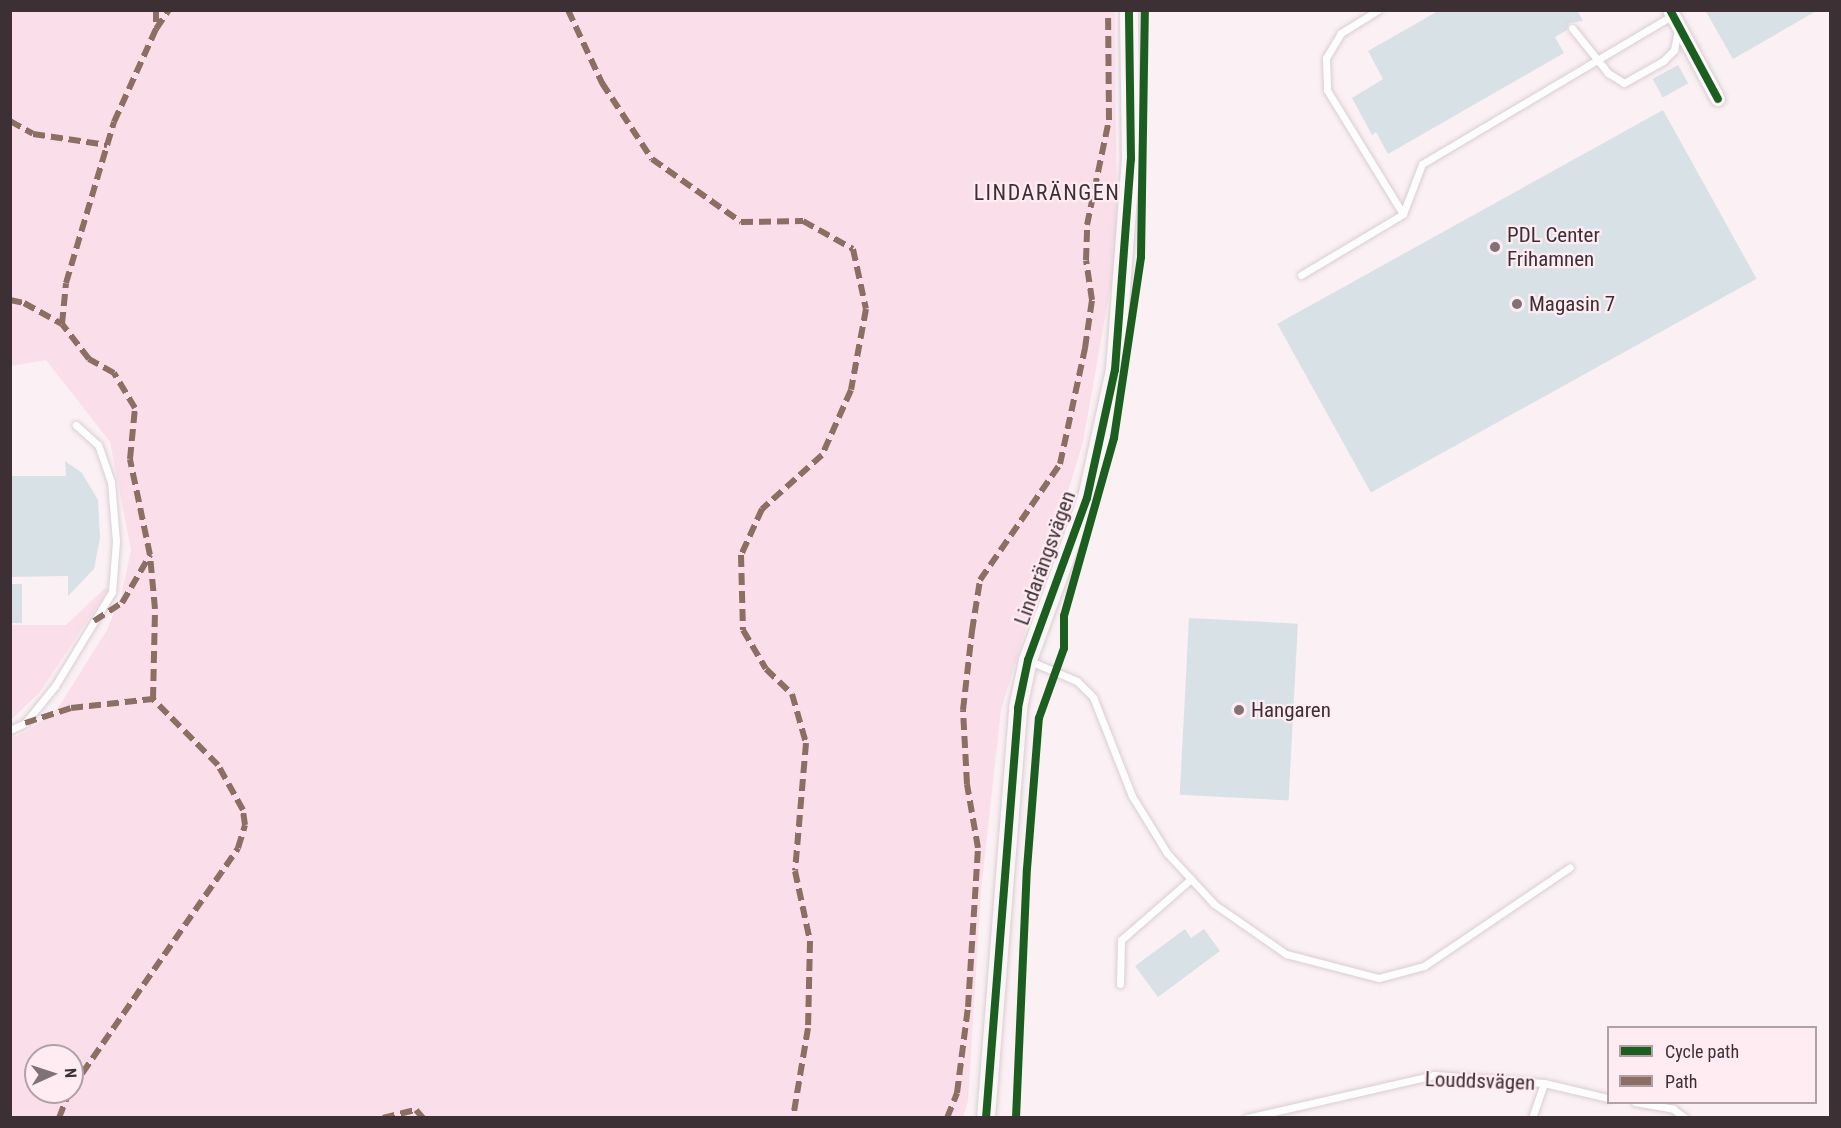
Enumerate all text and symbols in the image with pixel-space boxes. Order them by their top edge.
district label: LINDARÄNGEN [974,180,1120,206]
place label: PDL Center Frihamnen [1507,222,1600,272]
marker: PDL Center Frihamnen [1488,240,1502,254]
place label: Magasin 7 [1529,291,1615,317]
marker: Magasin 7 [1510,297,1524,311]
street label: Lindarängsvägen [1009,488,1081,628]
place label: Hangaren [1251,697,1331,723]
marker: Hangaren [1232,703,1246,717]
legend [1607,1026,1817,1104]
text: Cycle path [1665,1041,1739,1062]
north arrow [24,1044,84,1104]
street label: Louddsvägen [1424,1066,1536,1096]
text: N [61,1068,80,1079]
text: Path [1665,1071,1698,1092]

